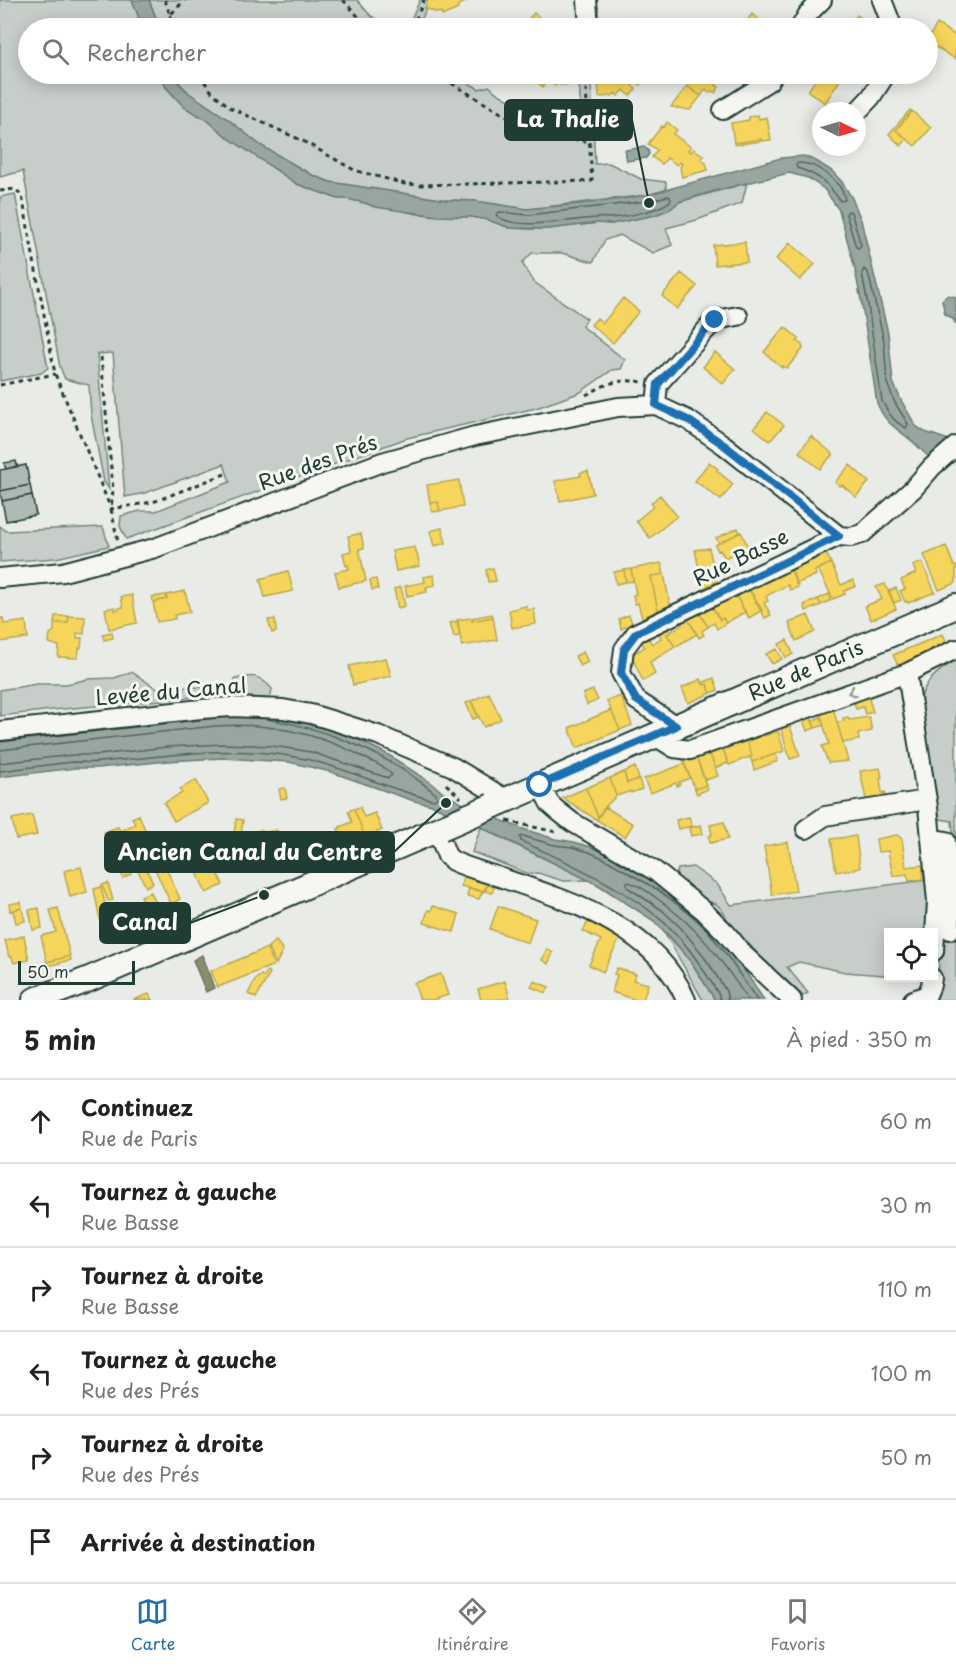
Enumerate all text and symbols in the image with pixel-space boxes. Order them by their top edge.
search box [18,18,938,84]
icon: search [39,35,72,68]
text: Rechercher [87,35,206,68]
callout: La Thalie [505,100,632,140]
text: La Thalie [517,101,619,134]
north arrow [812,102,866,156]
route end [701,306,727,332]
street label: Rue des Prés [253,425,381,497]
street label: Rue Basse [687,519,793,593]
street label: Rue de Paris [743,630,868,708]
street label: Levée du Canal [94,667,247,713]
one-way arrow [847,685,858,698]
route start [526,771,552,797]
callout: Ancien Canal du Centre [105,832,394,872]
text: Ancien Canal du Centre [118,834,382,867]
callout: Canal [100,903,190,943]
text: Canal [112,904,178,937]
map controls [884,928,938,982]
button: locate [884,928,938,982]
scale bar [18,958,135,986]
text: 50 m [27,959,68,983]
text: 5 min [24,1020,96,1059]
text: À pied · 350 m [786,1024,932,1054]
text: Continuez [81,1090,193,1123]
icon: ahead [24,1105,57,1138]
text: 60 m [880,1106,932,1136]
text: Rue de Paris [81,1123,198,1153]
text: Tournez à gauche [81,1174,277,1207]
icon: left [24,1189,57,1222]
text: 30 m [879,1190,932,1220]
text: Rue Basse [81,1207,179,1237]
text: Tournez à droite [81,1258,264,1291]
icon: right [24,1273,57,1306]
text: 110 m [878,1274,932,1304]
text: Rue Basse [81,1291,179,1321]
text: Tournez à gauche [81,1342,277,1375]
icon: left [24,1357,57,1390]
text: 100 m [871,1358,932,1388]
text: Rue des Prés [81,1375,199,1405]
text: Tournez à droite [81,1426,264,1459]
icon: right [24,1441,57,1474]
text: 50 m [880,1442,932,1472]
text: Rue des Prés [81,1459,199,1489]
icon: arrive [24,1525,57,1558]
text: Arrivée à destination [81,1525,315,1558]
tab: Carte [131,1595,175,1655]
tab: Itinéraire [437,1595,509,1655]
tab: Favoris [770,1595,825,1655]

